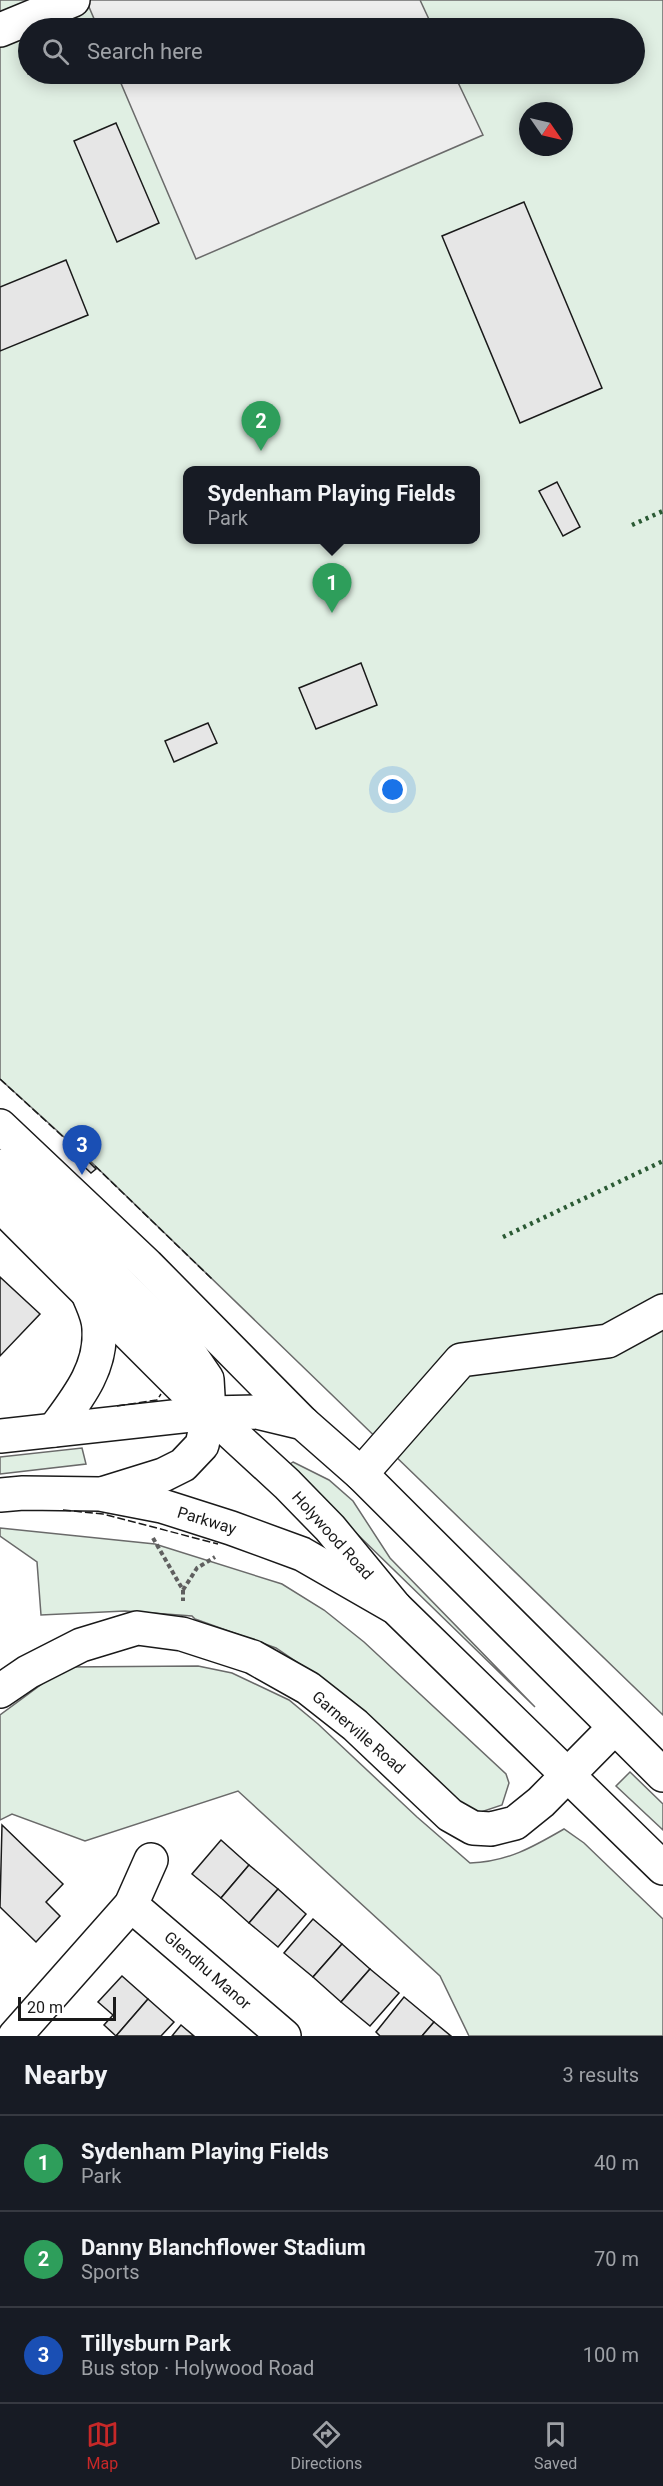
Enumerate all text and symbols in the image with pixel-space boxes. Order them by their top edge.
search box [18,18,645,84]
icon: search [39,35,72,68]
text: Search here [87,39,203,64]
north arrow [519,102,573,156]
pin: 2 [242,402,280,451]
popup [183,466,480,544]
text: Sydenham Playing Fields [208,481,455,506]
text: Park [208,506,248,530]
pin: 1 [312,564,352,613]
your location [378,775,407,804]
pin: 3 [62,1126,101,1175]
street label: Holywood Road [288,1487,377,1583]
street label: Parkway [175,1503,239,1539]
street label: Garnerville Road [308,1687,409,1778]
street label: Glendhu Manor [160,1928,255,2014]
scale bar [18,1994,116,2022]
text: 20 m [27,1998,63,2017]
text: Nearby [24,2060,107,2090]
text: 3 results [563,2063,639,2087]
text: Sydenham Playing Fields [81,2139,329,2164]
text: 1 [38,2151,49,2175]
text: 40 m [594,2151,639,2175]
text: Park [81,2164,121,2188]
text: Danny Blanchflower Stadium [81,2235,366,2260]
text: 2 [38,2247,49,2271]
text: 70 m [594,2247,639,2271]
text: Sports [81,2260,140,2284]
text: Tillysburn Park [81,2331,231,2356]
text: 3 [38,2343,49,2367]
text: 100 m [583,2343,639,2367]
text: Bus stop · Holywood Road [81,2356,314,2380]
tab: Map [86,2418,119,2473]
tab: Directions [290,2418,362,2473]
tab: Saved [534,2418,577,2473]

